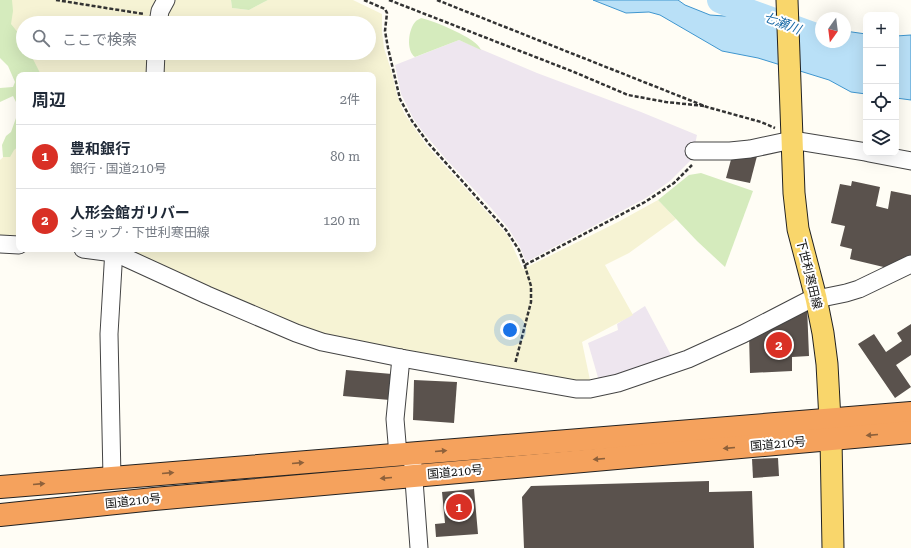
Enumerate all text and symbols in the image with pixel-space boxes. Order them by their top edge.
water label: 七瀬川 [761,9,805,38]
north arrow [815,12,851,48]
map controls [863,12,899,156]
button: + [863,12,899,48]
search box [16,16,376,60]
icon: search [30,27,52,49]
text: ここで検索 [62,31,137,49]
button: − [863,48,899,84]
button: locate [863,84,899,120]
text: 周辺 [32,90,66,110]
text: 2件 [340,92,360,107]
button: layers [863,120,899,156]
text: 豊和銀行 [70,140,130,158]
text: 1 [41,149,49,164]
text: 80 m [330,149,360,164]
text: 銀行 · 国道210号 [70,161,167,176]
text: 人形会館ガリバー [70,204,190,222]
text: 2 [41,213,49,228]
text: 120 m [323,213,360,228]
text: ショップ · 下世利寒田線 [70,225,210,240]
street label: 下世利寒田線 [793,237,825,311]
your location [500,320,520,340]
pin: 2 [766,330,792,360]
one-way arrow [866,432,878,439]
street label: 国道210号 [749,435,807,453]
one-way arrow [723,445,735,451]
one-way arrow [435,447,448,454]
one-way arrow [593,456,605,463]
one-way arrow [292,459,304,466]
street label: 国道210号 [426,463,484,481]
one-way arrow [162,470,174,477]
one-way arrow [380,475,392,482]
one-way arrow [33,480,45,487]
street label: 国道210号 [104,491,162,511]
pin: 1 [446,492,472,522]

